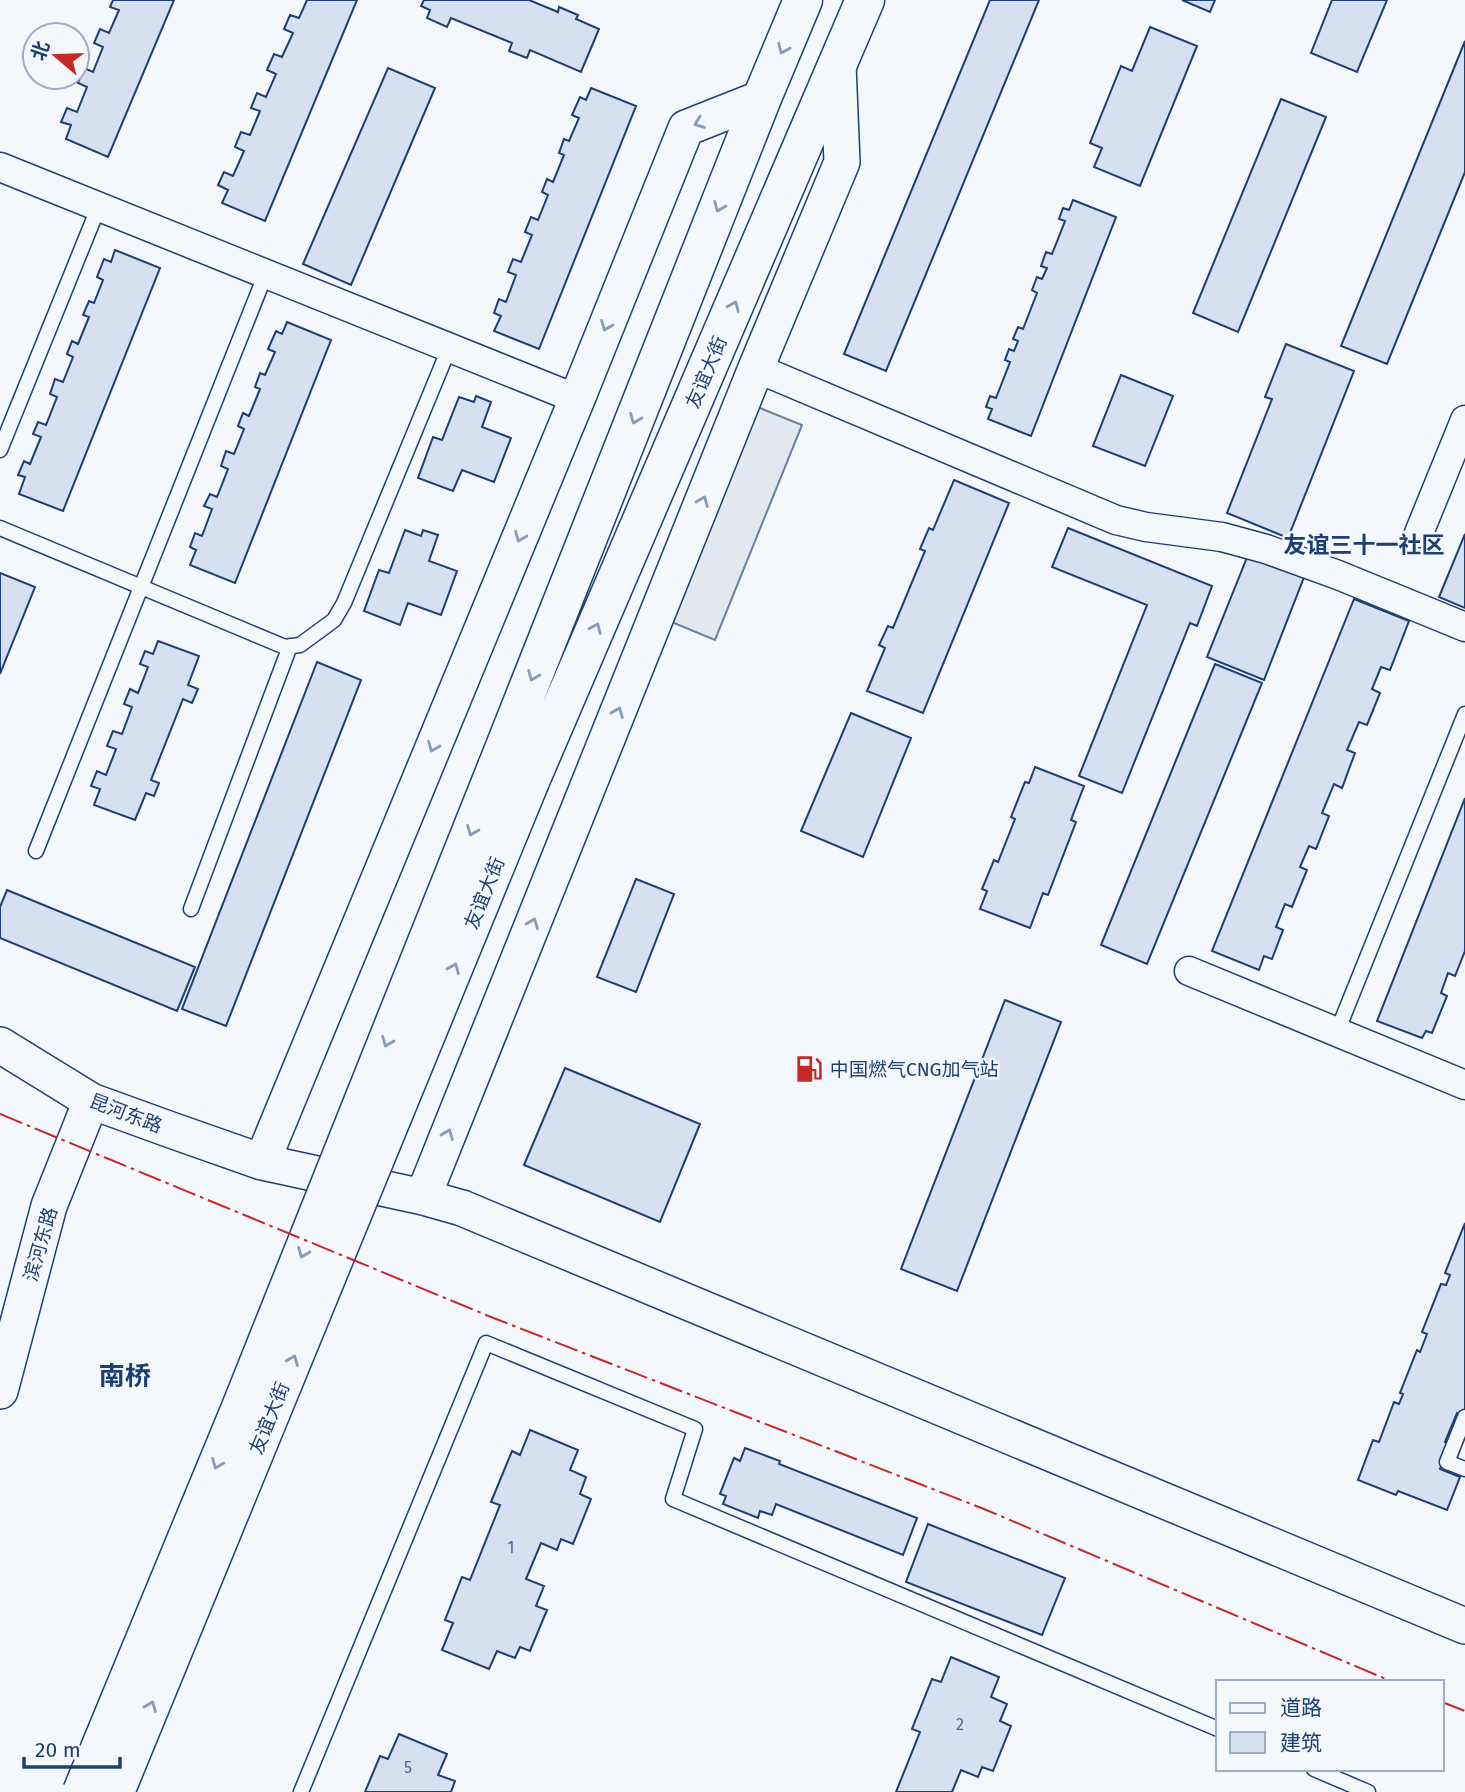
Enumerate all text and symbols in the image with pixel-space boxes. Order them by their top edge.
north arrow [21,21,91,91]
text: 北 [26,38,54,63]
one-way arrow [777,43,791,55]
one-way arrow [693,115,705,129]
one-way arrow [714,201,728,213]
one-way arrow [726,301,740,313]
one-way arrow [601,320,615,332]
street label: 友谊大街 [681,333,732,412]
one-way arrow [630,412,644,424]
one-way arrow [695,495,709,508]
one-way arrow [514,530,528,542]
district label: 友谊三十一社区 [1284,531,1445,559]
one-way arrow [588,623,602,635]
one-way arrow [528,669,542,681]
one-way arrow [610,706,624,719]
one-way arrow [427,740,441,753]
one-way arrow [466,823,480,836]
street label: 友谊大街 [460,854,509,933]
one-way arrow [525,917,539,929]
one-way arrow [445,963,459,975]
one-way arrow [382,1035,396,1047]
fuel station icon: 中国燃气CNG加气站 [794,1054,824,1084]
place label: 中国燃气CNG加气站 [830,1058,999,1081]
street label: 昆河东路 [86,1089,165,1138]
one-way arrow [440,1129,454,1141]
street label: 滨河东路 [19,1204,62,1284]
one-way arrow [297,1246,311,1258]
one-way arrow [285,1355,299,1367]
district label: 南桥 [99,1361,151,1392]
street label: 友谊大街 [245,1379,294,1458]
one-way arrow [212,1457,226,1469]
house number: 1 [508,1538,514,1557]
legend [1216,1680,1444,1771]
text: 道路 [1280,1695,1322,1721]
one-way arrow [142,1701,156,1713]
house number: 2 [956,1715,964,1734]
scale bar [24,1726,121,1770]
text: 建筑 [1280,1730,1322,1756]
text: 20 m [35,1737,81,1763]
house number: 5 [404,1758,412,1777]

